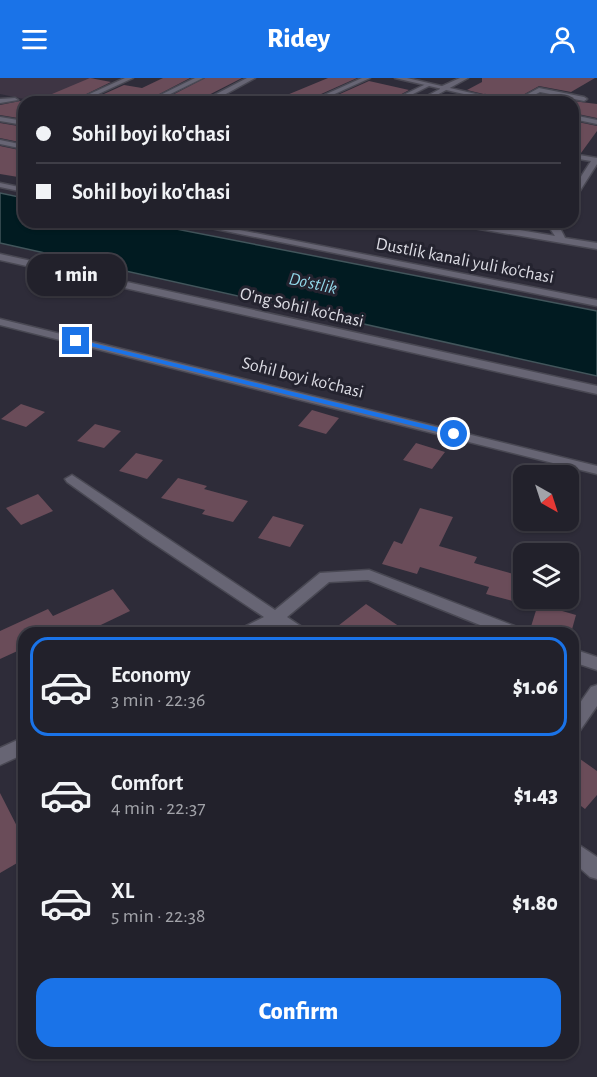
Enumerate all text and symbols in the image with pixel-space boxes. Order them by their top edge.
icon: menu [18,23,51,56]
icon: person [546,23,579,56]
text: Ridey [267,25,330,52]
text: Sohil boyi ko'chasi [72,123,230,145]
text: Sohil boyi ko'chasi [72,181,230,203]
street label: Dustlik kanali yuli ko'chasi [374,235,555,287]
callout: 1 min [26,254,125,296]
text: 1 min [55,265,98,285]
water label: Do'stlik [287,270,339,298]
street label: O'ng Sohil ko'chasi [238,285,366,331]
route end [62,327,89,354]
street label: Sohil boyi ko'chasi [240,354,365,402]
route start [440,420,467,447]
north arrow [513,465,579,531]
map controls [513,465,579,609]
button: layers [513,543,579,609]
icon: car [39,660,93,714]
text: Economy [111,664,191,686]
text: $1.06 [513,676,558,698]
text: 3 min · 22:36 [111,690,205,710]
icon: car [39,768,93,822]
text: Comfort [111,772,183,794]
text: $1.43 [514,784,558,806]
text: 4 min · 22:37 [111,798,206,818]
icon: car [39,876,93,930]
text: XL [111,880,134,902]
text: $1.80 [512,892,558,914]
text: 5 min · 22:38 [111,906,206,926]
button: Confirm [36,978,561,1047]

